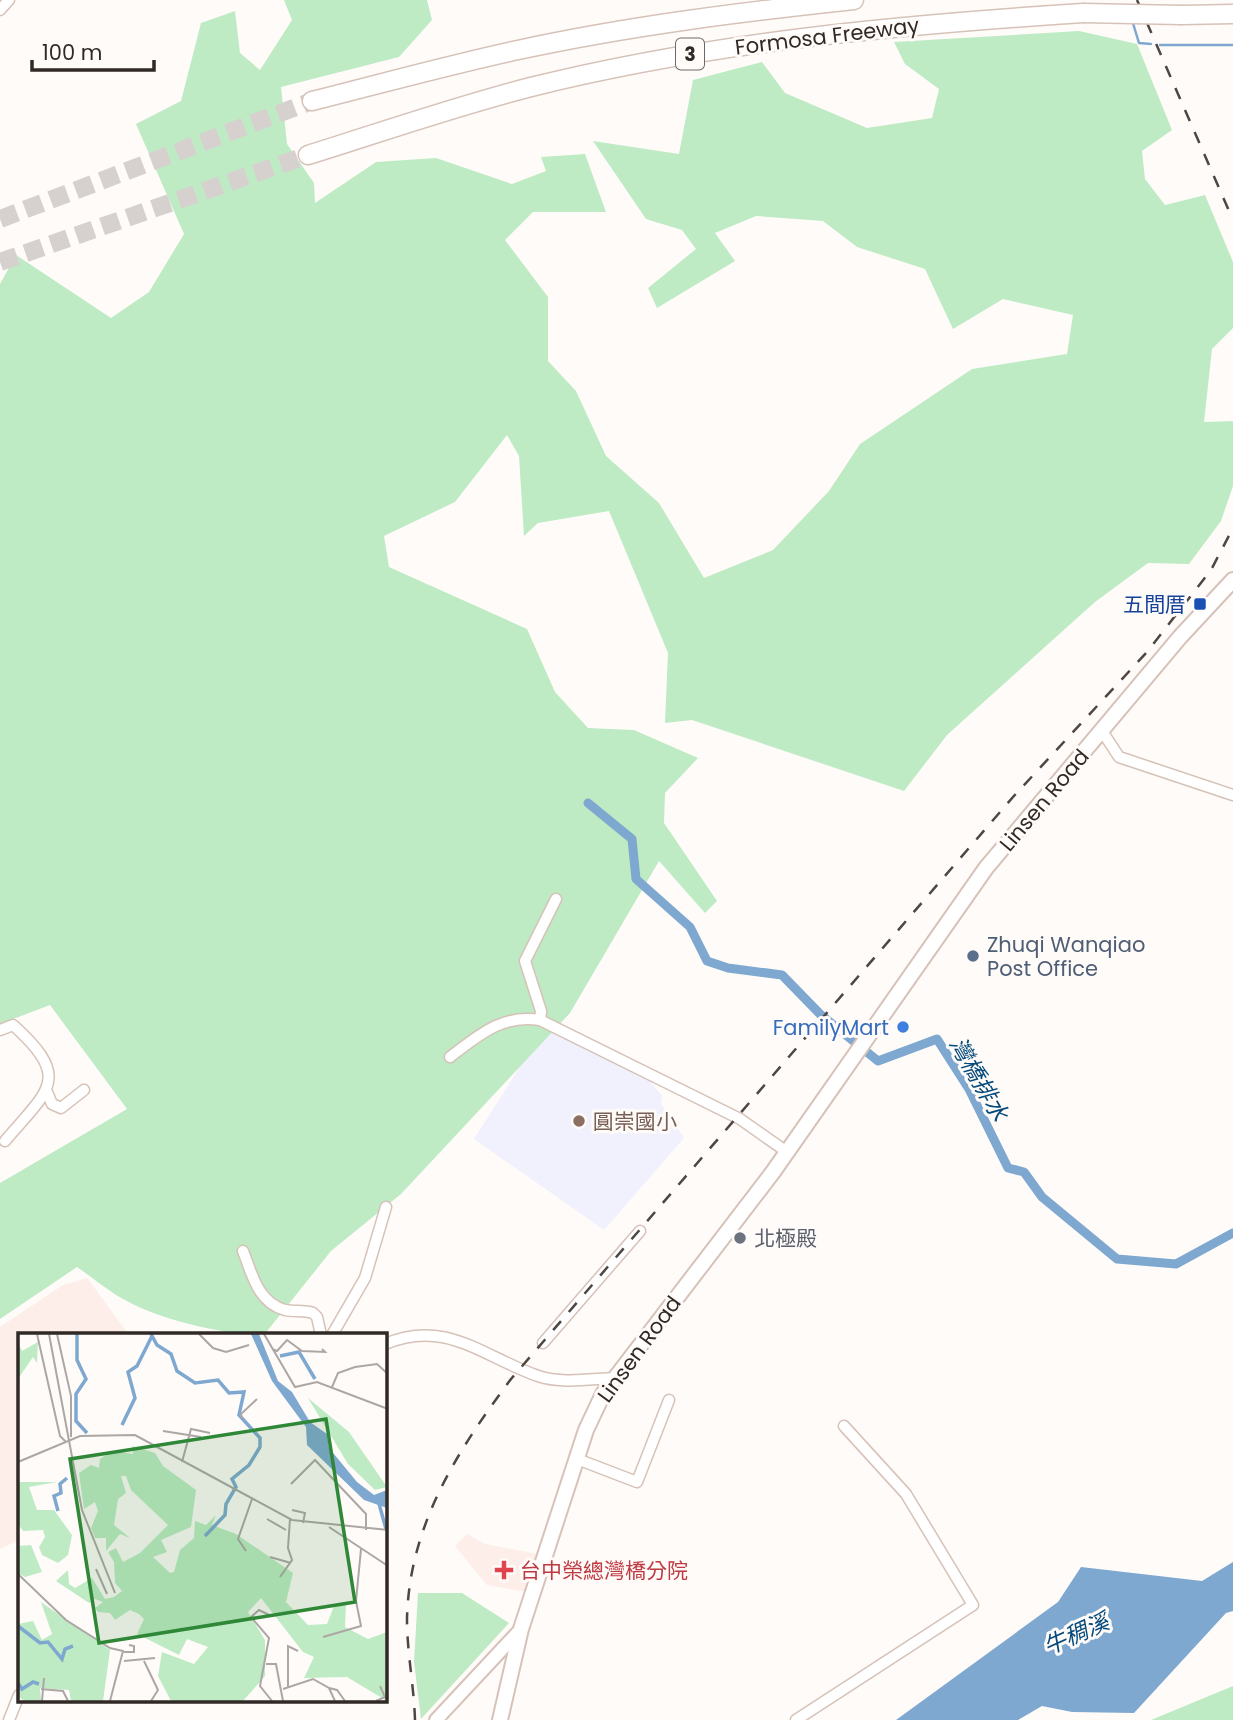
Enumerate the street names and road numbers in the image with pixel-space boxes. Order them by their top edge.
street label: Formosa Freeway [733,10,921,62]
road number: 3 [676,38,704,70]
street label: Linsen Road [993,743,1095,857]
street label: Linsen Road [590,1290,688,1408]

